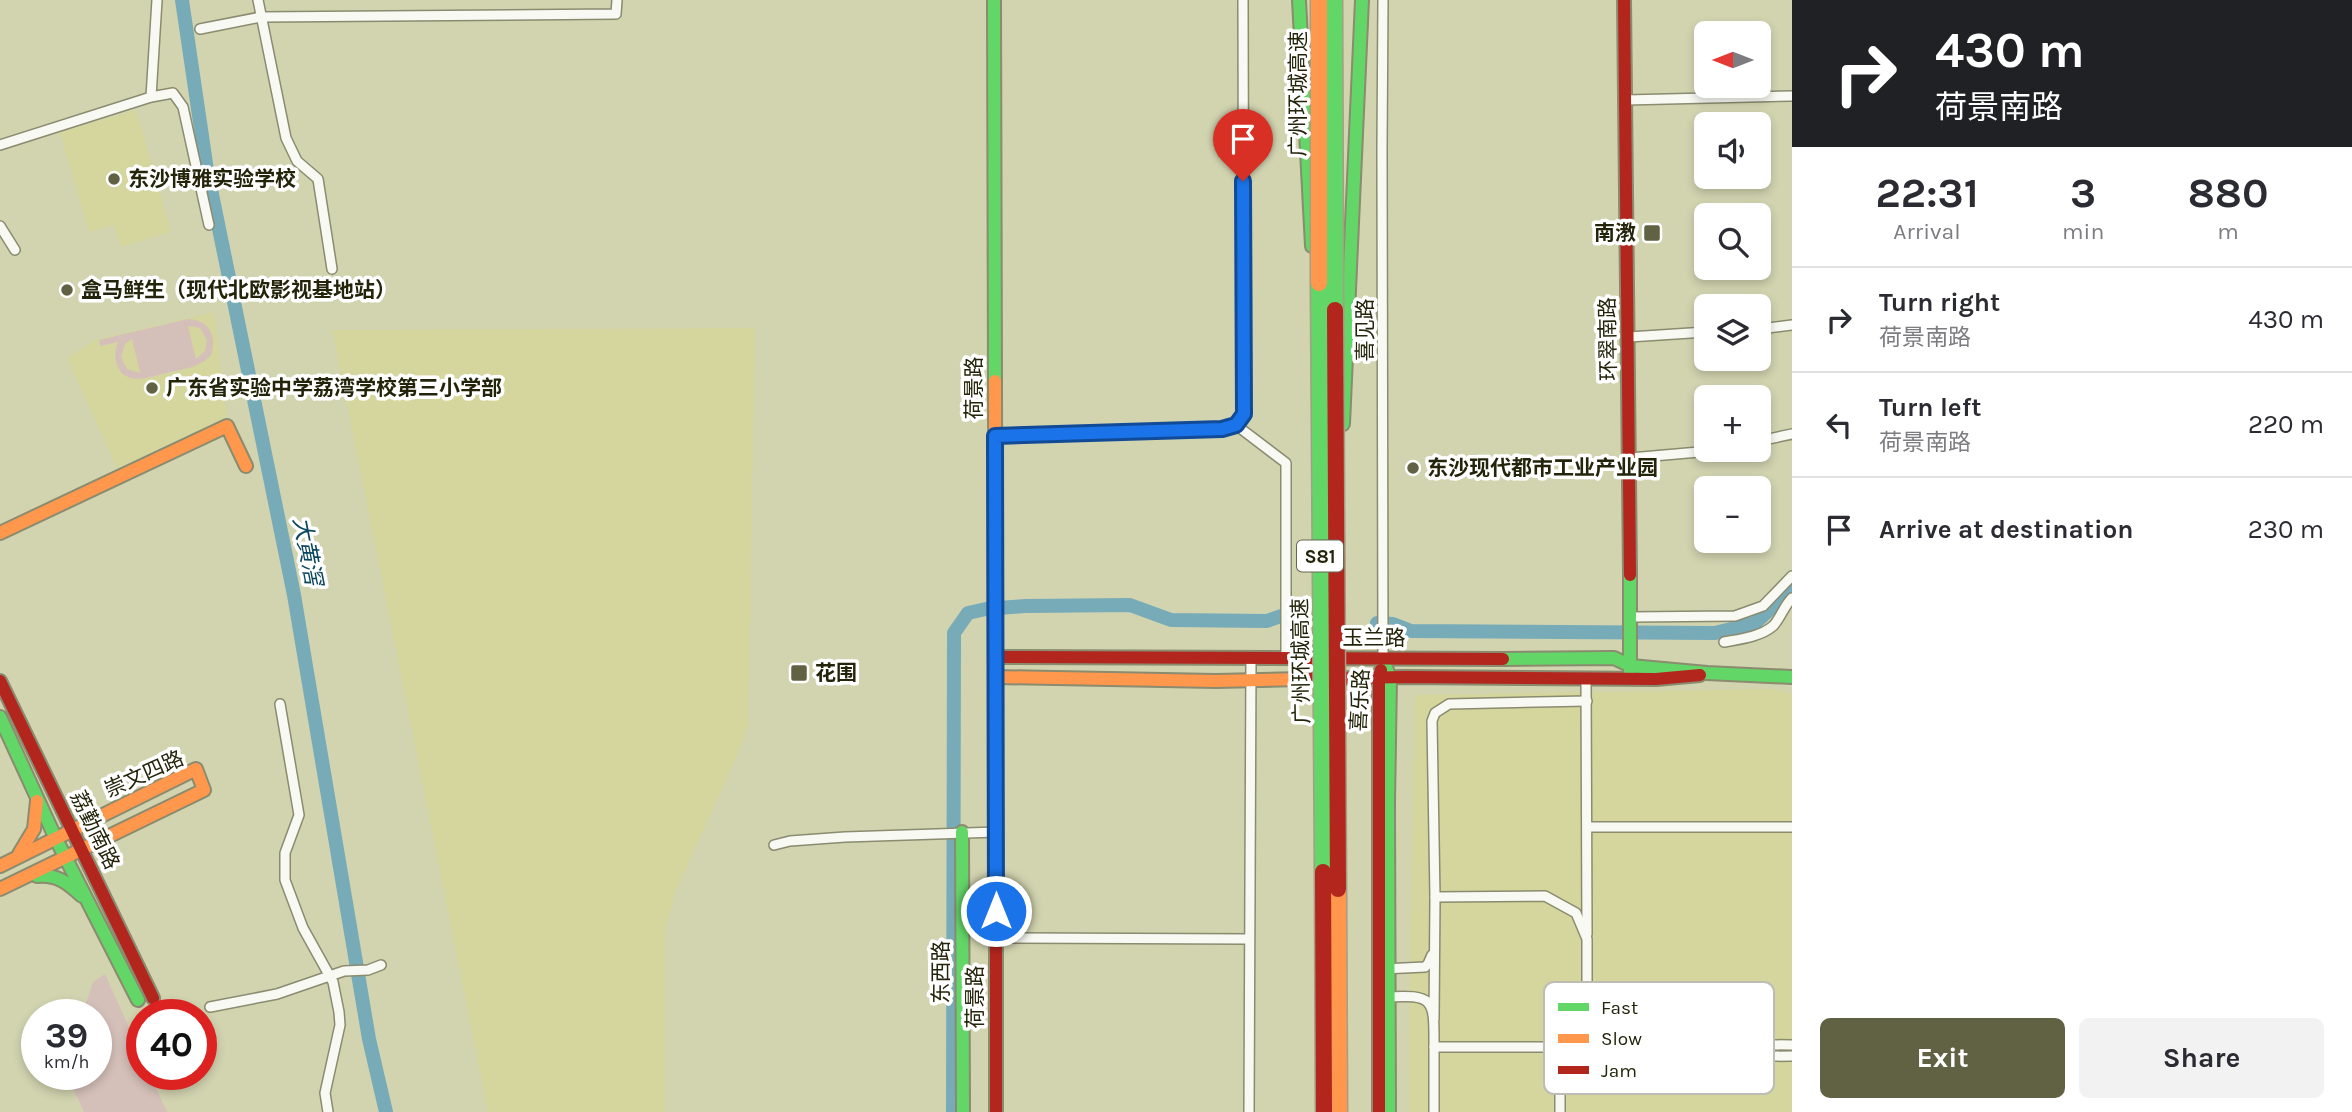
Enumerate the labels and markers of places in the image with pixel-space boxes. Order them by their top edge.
pin [1213,109,1273,181]
place label: 东沙博雅实验学校 [128,167,296,191]
marker: 东沙博雅实验学校 [106,171,122,187]
place label: 南漖 [1594,221,1636,245]
marker: 南漖 [1642,223,1662,243]
place label: 盒马鲜生（现代北欧影视基地站） [81,278,396,302]
marker: 盒马鲜生（现代北欧影视基地站） [59,282,75,298]
place label: 广东省实验中学荔湾学校第三小学部 [166,376,502,400]
marker: 广东省实验中学荔湾学校第三小学部 [144,380,160,396]
place label: 东沙现代都市工业产业园 [1427,456,1658,480]
marker: 东沙现代都市工业产业园 [1405,460,1421,476]
place label: 花围 [815,661,857,685]
marker: 花围 [789,663,809,683]

